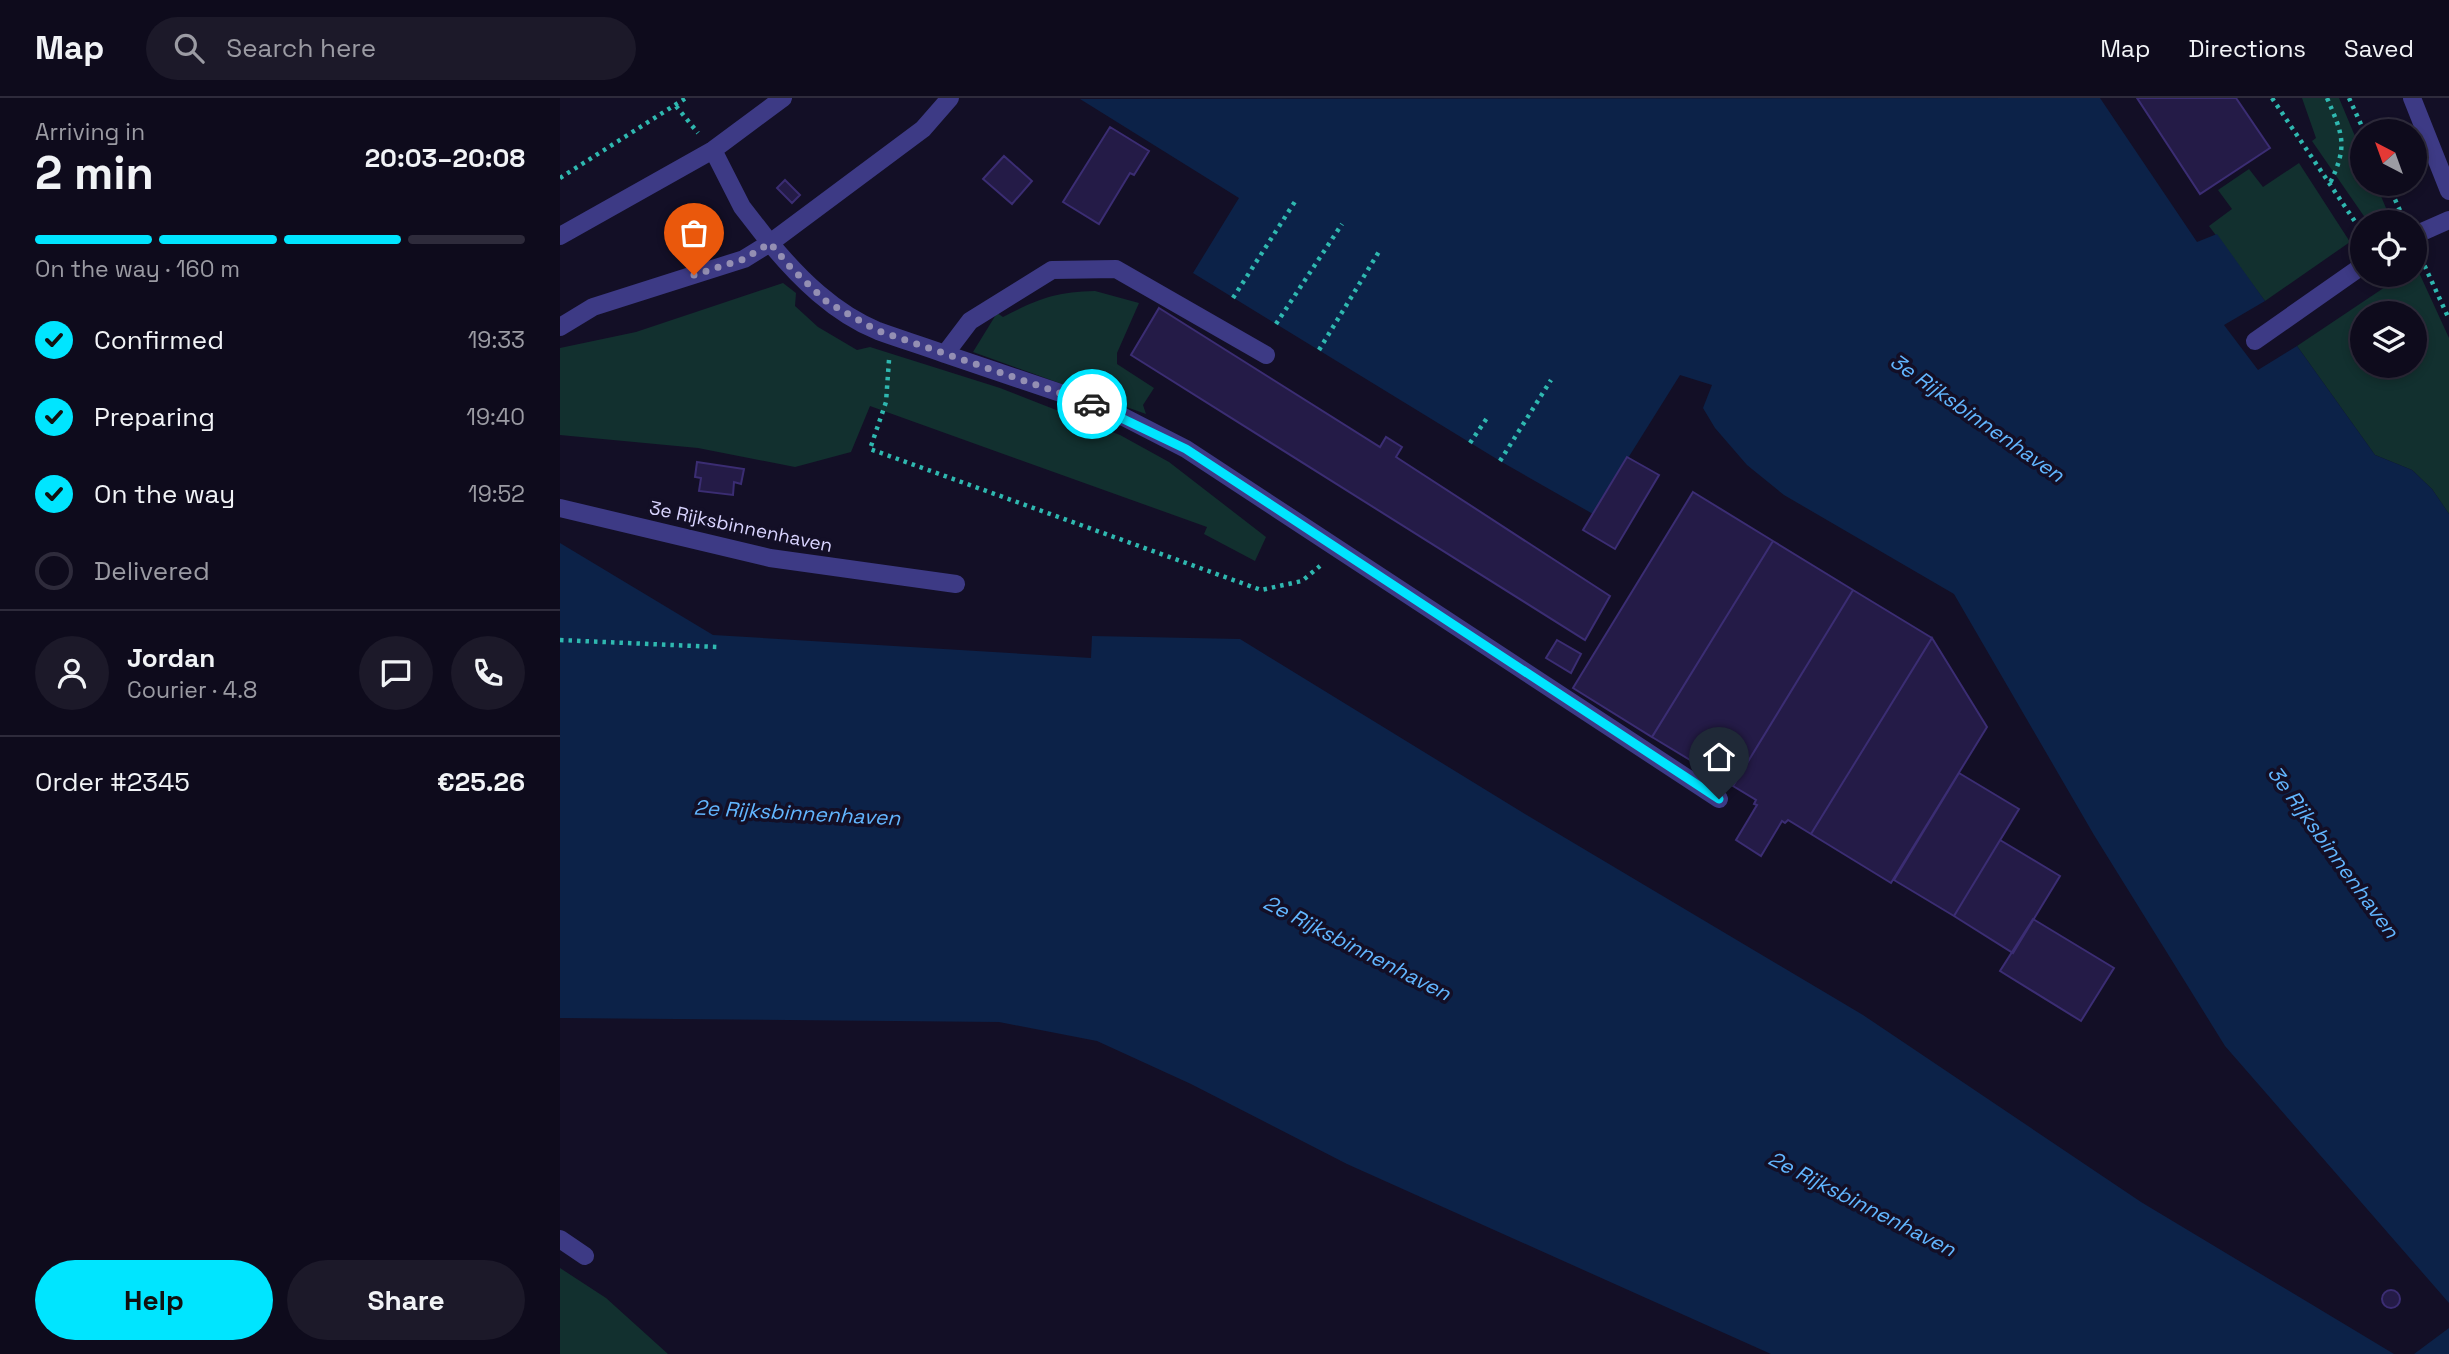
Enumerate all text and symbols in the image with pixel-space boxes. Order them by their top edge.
search box [146,17,636,80]
text: Map [35,27,104,69]
icon: search [170,29,208,67]
text: Search here [226,31,376,65]
text: Map [2100,33,2150,64]
text: Directions [2188,33,2306,64]
text: Saved [2344,33,2414,64]
text: Arriving in [35,117,145,147]
north arrow [2350,119,2427,196]
map controls [2350,119,2427,378]
text: 20:03–20:08 [365,141,525,175]
text: 2 min [35,144,154,202]
pin [664,203,724,275]
button: locate [2350,210,2427,287]
icon: bag [675,214,713,252]
text: On the way · 160 m [35,254,240,284]
button: layers [2350,301,2427,378]
icon: check [35,321,73,359]
text: Confirmed [94,323,224,357]
text: 19:33 [468,325,525,355]
water label: 3e Rijksbinnenhaven [1885,347,2071,489]
courier [1057,369,1127,439]
icon: car [1073,385,1111,423]
icon: check [35,398,73,436]
text: Preparing [94,400,215,434]
text: 19:40 [466,402,525,432]
icon: check [35,475,73,513]
text: On the way [94,477,235,511]
text: 19:52 [468,479,525,509]
street label: 3e Rijksbinnenhaven [647,495,835,558]
text: Delivered [94,554,210,588]
button: person [35,636,109,710]
button: chat [359,636,433,710]
button: phone [451,636,525,710]
text: Jordan [127,641,215,675]
text: Courier · 4.8 [127,675,257,705]
pin [1689,727,1749,799]
icon: home [1700,738,1738,776]
water label: 3e Rijksbinnenhaven [2262,760,2406,944]
text: Order #2345 [35,765,190,799]
text: €25.26 [437,765,525,799]
water label: 2e Rijksbinnenhaven [693,794,902,831]
water label: 2e Rijksbinnenhaven [1259,889,1456,1007]
water label: 2e Rijksbinnenhaven [1764,1145,1961,1263]
button: Help [35,1260,273,1340]
button: Share [287,1260,525,1340]

